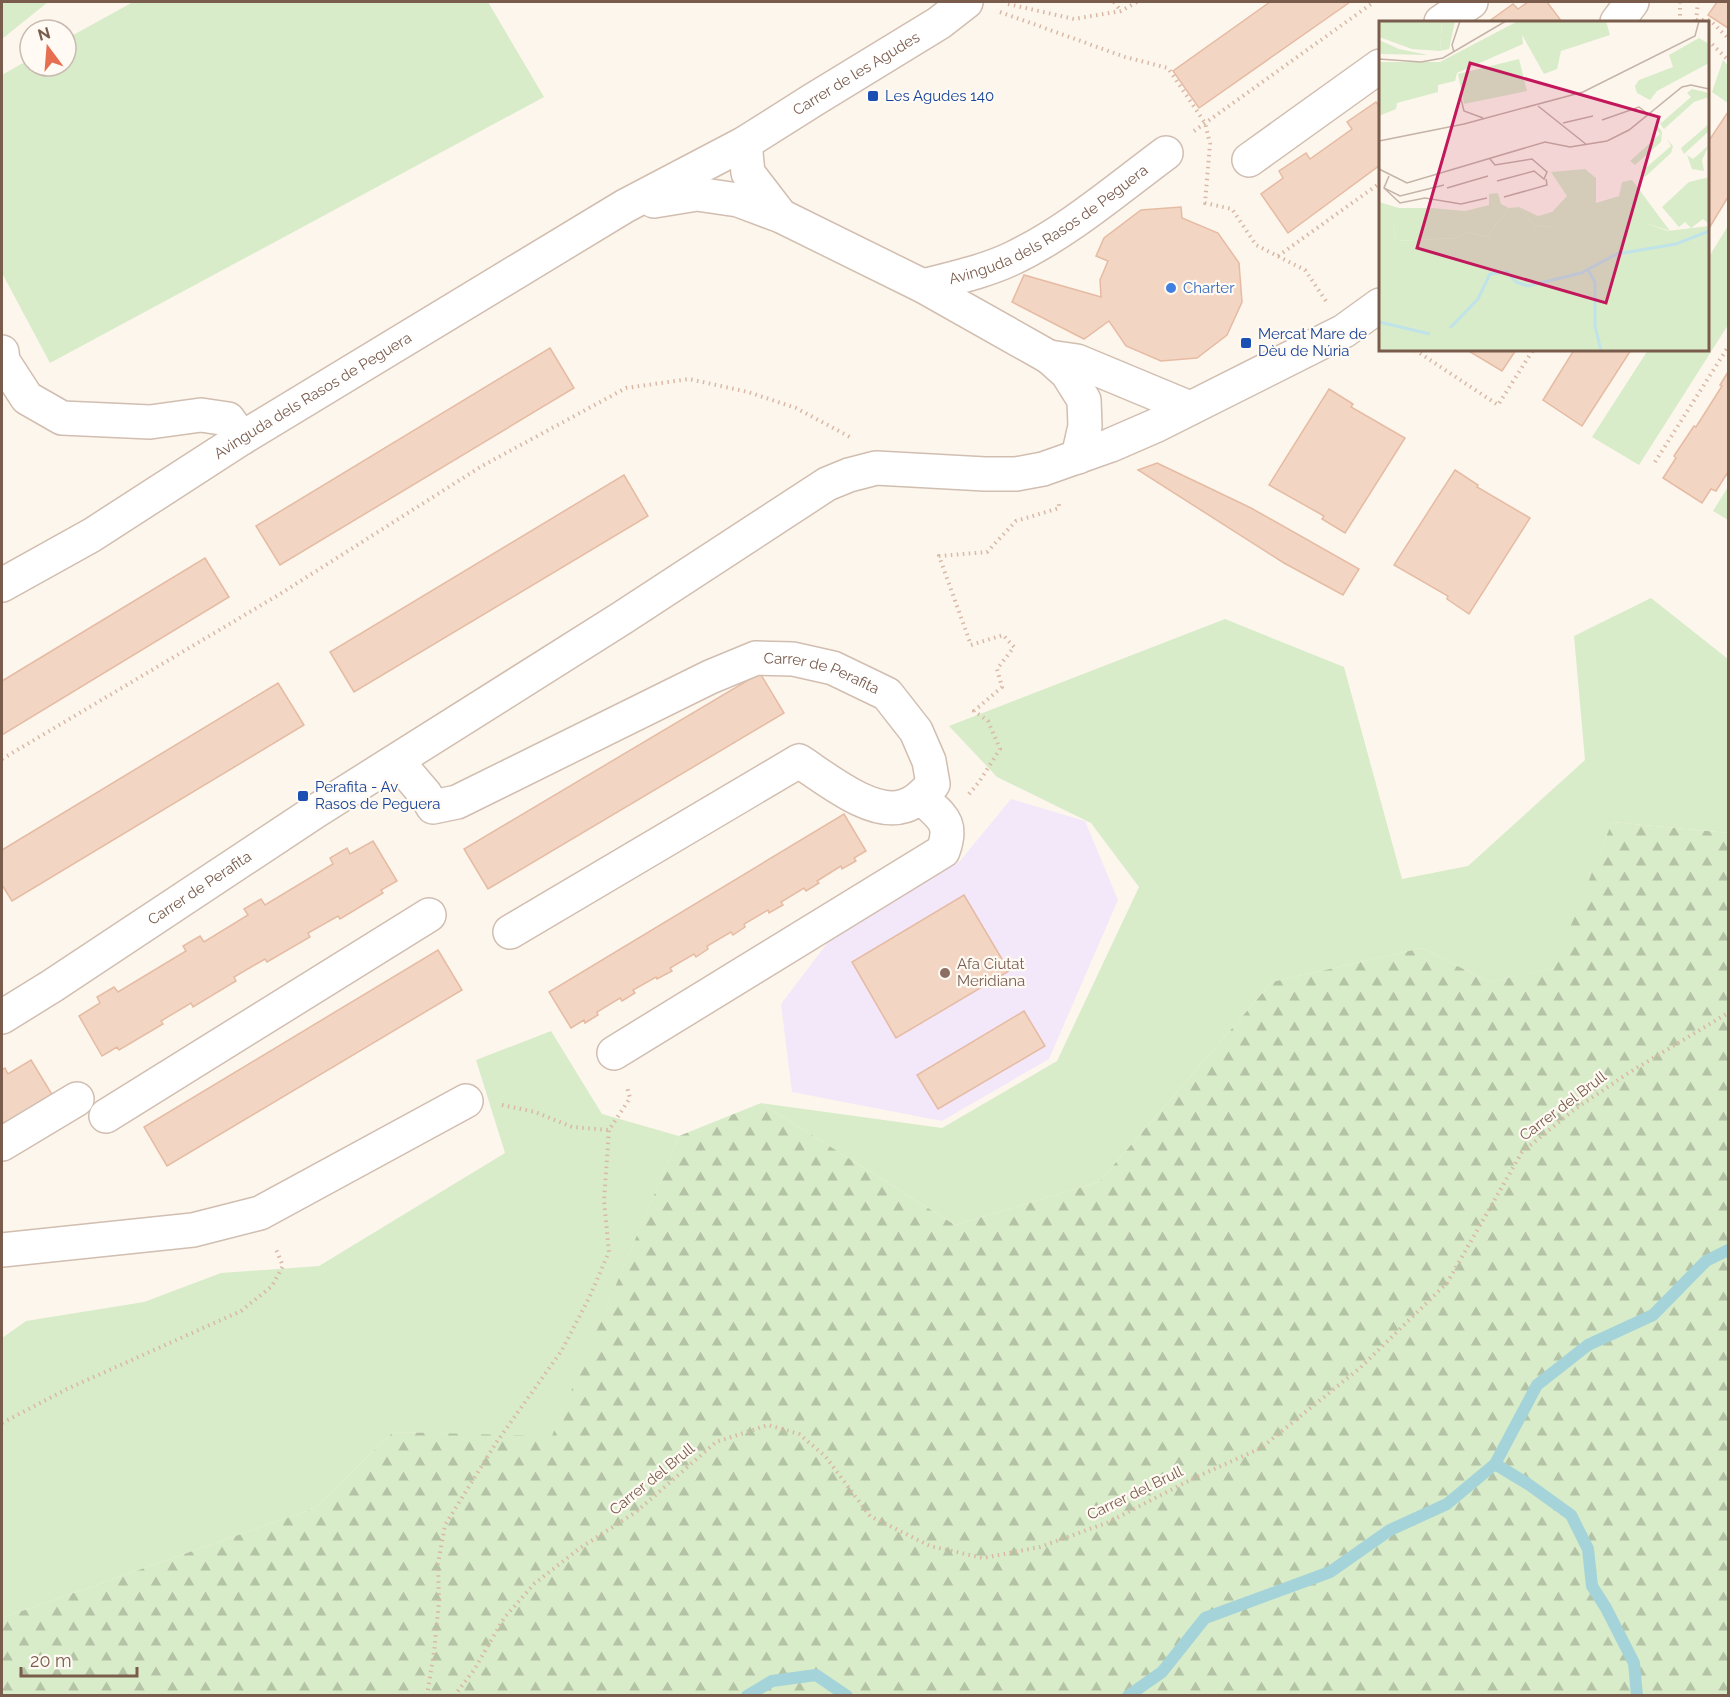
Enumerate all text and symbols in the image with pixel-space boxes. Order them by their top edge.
north arrow [18,18,78,78]
inset map [1379,21,1709,351]
text: N [36,23,52,45]
street label: Carrer de les Agudes [790,28,923,119]
place label: Les Agudes 140 [885,87,994,105]
marker: Les Agudes 140 [866,89,880,103]
street label: Avinguda dels Rasos de Peguera [947,161,1151,288]
place label: Charter [1183,279,1235,297]
marker: Charter [1164,281,1178,295]
place label: Mercat Mare de Dèu de Núria [1258,325,1367,360]
street label: Avinguda dels Rasos de Peguera [211,329,415,463]
marker: Mercat Mare de Dèu de Núria [1239,336,1253,350]
street label: Carrer de Perafita [763,649,882,698]
place label: Perafita - Av Rasos de Peguera [315,778,440,813]
marker: Perafita - Av Rasos de Peguera [296,789,310,803]
street label: Carrer de Perafita [144,847,255,929]
place label: Afa Ciutat Meridiana [957,955,1025,990]
marker: Afa Ciutat Meridiana [938,966,952,980]
street label: Carrer del Brull [1516,1067,1611,1145]
street label: Carrer del Brull [606,1439,699,1519]
street label: Carrer del Brull [1084,1462,1187,1524]
scale bar [21,1640,136,1678]
text: 20 m [30,1650,72,1671]

